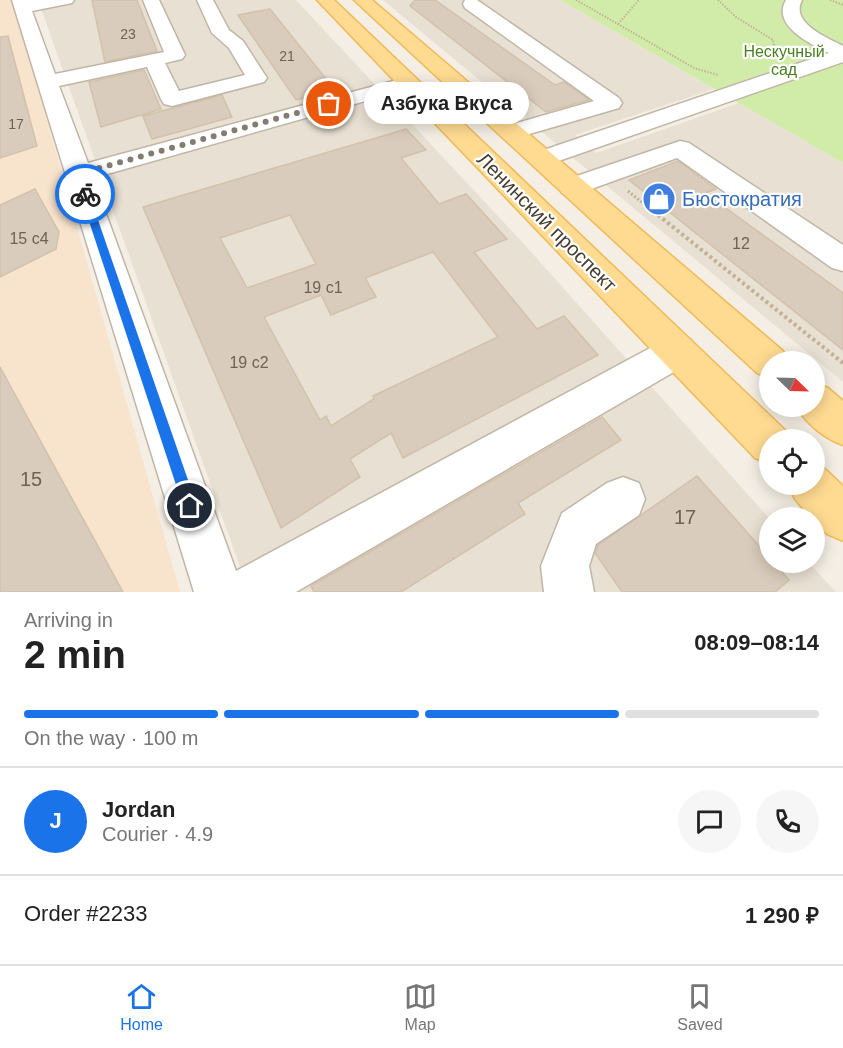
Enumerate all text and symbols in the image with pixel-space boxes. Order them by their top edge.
house number: 23 [120,26,136,42]
park label: Нескучный сад [743,43,825,78]
house number: 21 [279,48,295,64]
pin [303,78,354,129]
callout: Азбука Вкуса [365,83,530,125]
icon: bag [312,87,345,120]
text: Азбука Вкуса [381,92,512,114]
house number: 17 [8,116,24,132]
street label: Ленинский проспект [473,148,621,296]
courier [55,164,115,224]
icon: bike [69,178,102,211]
shop icon: Бюстократия [641,181,677,217]
place label: Бюстократия [682,188,802,210]
house number: 15 с4 [9,230,49,247]
house number: 12 [732,235,750,252]
house number: 19 с1 [303,279,343,296]
north arrow [759,351,825,417]
map controls [759,351,825,573]
house number: 19 с2 [229,354,269,371]
button: locate [759,429,825,495]
house number: 15 [20,468,42,490]
pin [164,480,215,531]
icon: home [173,489,206,522]
house number: 17 [674,506,696,528]
button: layers [759,507,825,573]
text: Arriving in [24,609,113,631]
text: 08:09–08:14 [694,630,819,655]
text: 2 min [24,633,126,676]
text: On the way · 100 m [24,727,199,749]
button: chat [678,790,741,853]
button: phone [756,790,819,853]
text: Jordan [102,797,175,822]
text: J [49,808,62,833]
text: Courier · 4.9 [102,823,213,845]
text: Order #2233 [24,901,148,926]
text: 1 290 ₽ [745,903,819,928]
tab: Home [120,980,163,1034]
tab: Map [404,980,437,1034]
tab: Saved [677,980,723,1034]

